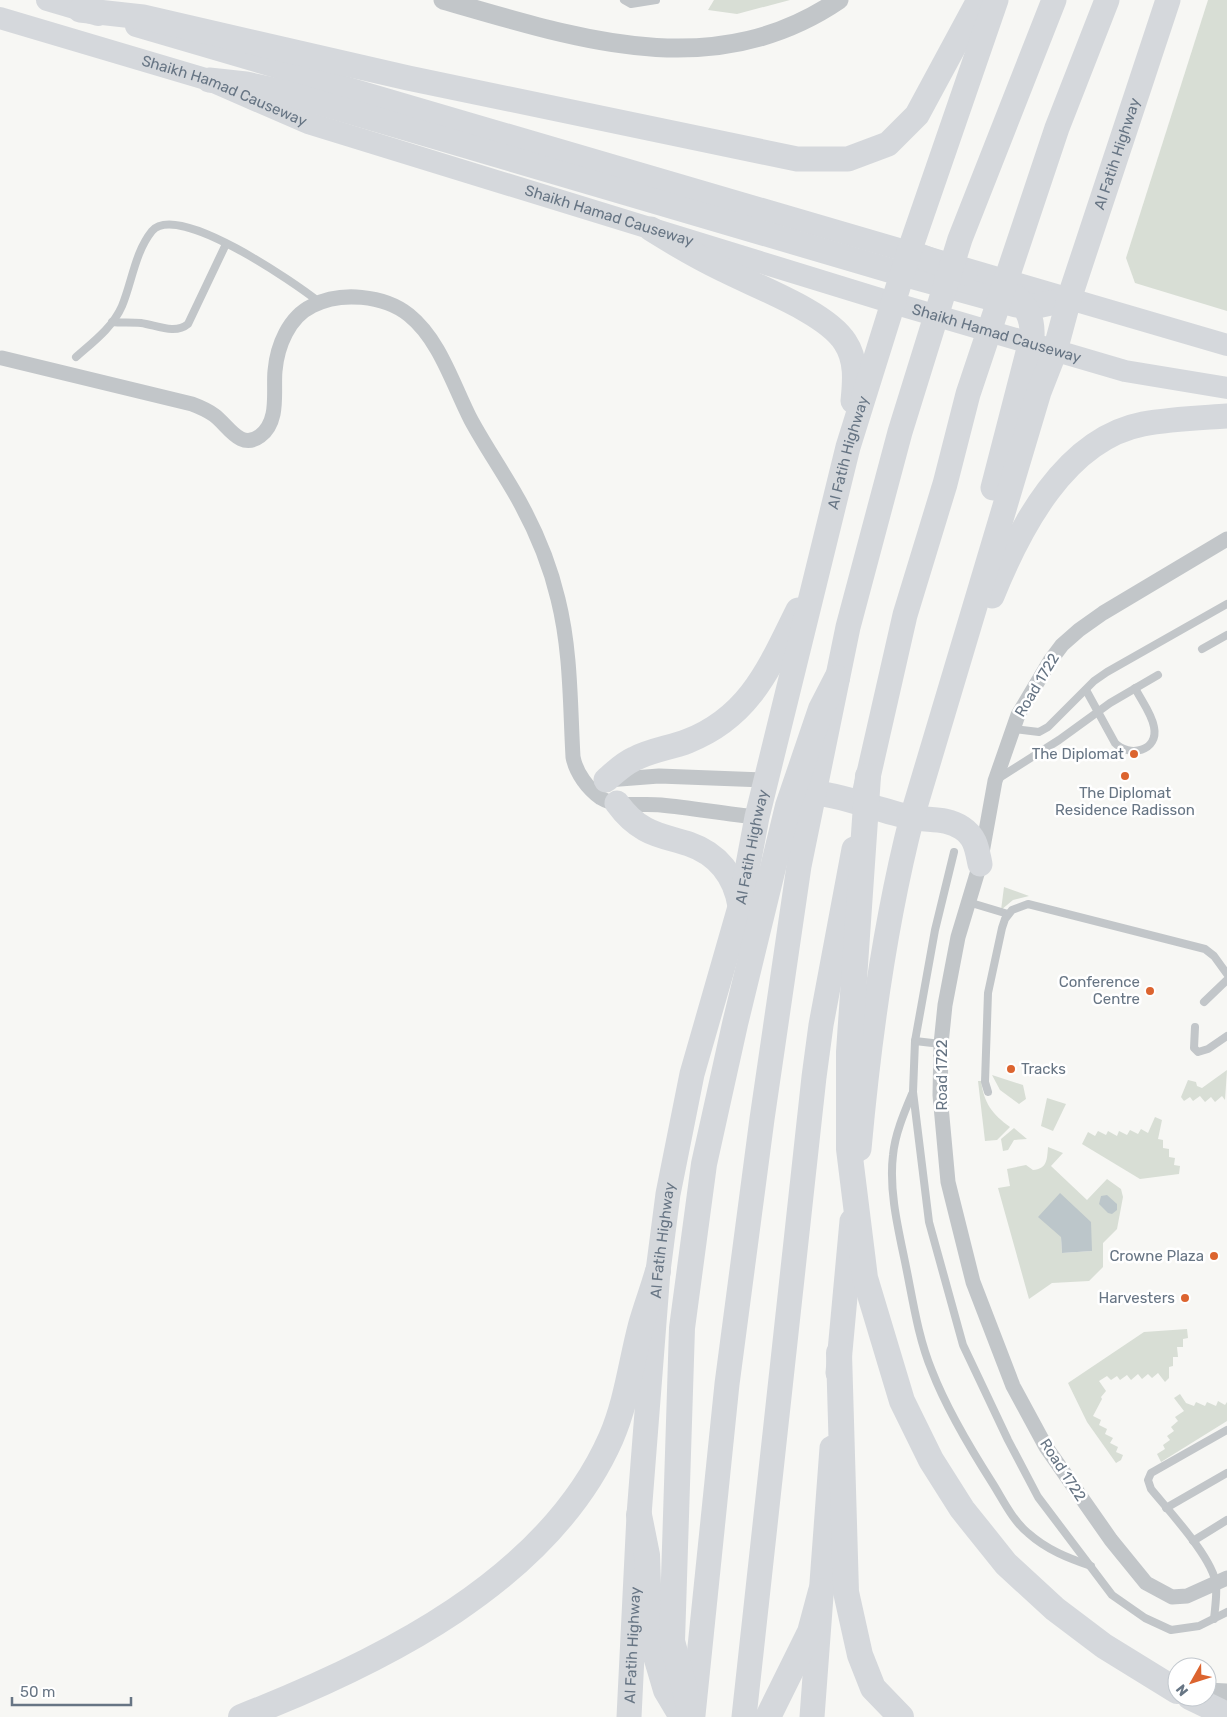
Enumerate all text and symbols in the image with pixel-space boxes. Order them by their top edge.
street label: Shaikh Hamad Causeway [140,52,310,130]
street label: Al Fatih Highway [1090,95,1144,212]
street label: Shaikh Hamad Causeway [523,181,696,250]
street label: Shaikh Hamad Causeway [910,300,1083,367]
street label: Al Fatih Highway [824,394,872,511]
street label: Road 1722 [1011,650,1063,720]
place label: The Diplomat [1032,745,1124,763]
marker: The Diplomat [1128,748,1140,760]
marker: The Diplomat Residence Radisson [1119,770,1131,782]
place label: The Diplomat Residence Radisson [1055,784,1195,819]
street label: Al Fatih Highway [732,788,772,906]
place label: Conference Centre [1059,973,1140,1008]
marker: Conference Centre [1144,985,1156,997]
street label: Road 1722 [933,1039,951,1110]
place label: Tracks [1021,1060,1066,1078]
marker: Tracks [1005,1063,1017,1075]
street label: Al Fatih Highway [647,1181,679,1299]
place label: Crowne Plaza [1109,1247,1204,1265]
marker: Crowne Plaza [1208,1250,1220,1262]
place label: Harvesters [1099,1289,1175,1307]
marker: Harvesters [1179,1292,1191,1304]
street label: Road 1722 [1036,1435,1090,1505]
street label: Al Fatih Highway [621,1586,644,1704]
north arrow [1167,1657,1217,1707]
scale bar [12,1674,131,1706]
text: N [1173,1681,1192,1699]
text: 50 m [20,1683,55,1701]

